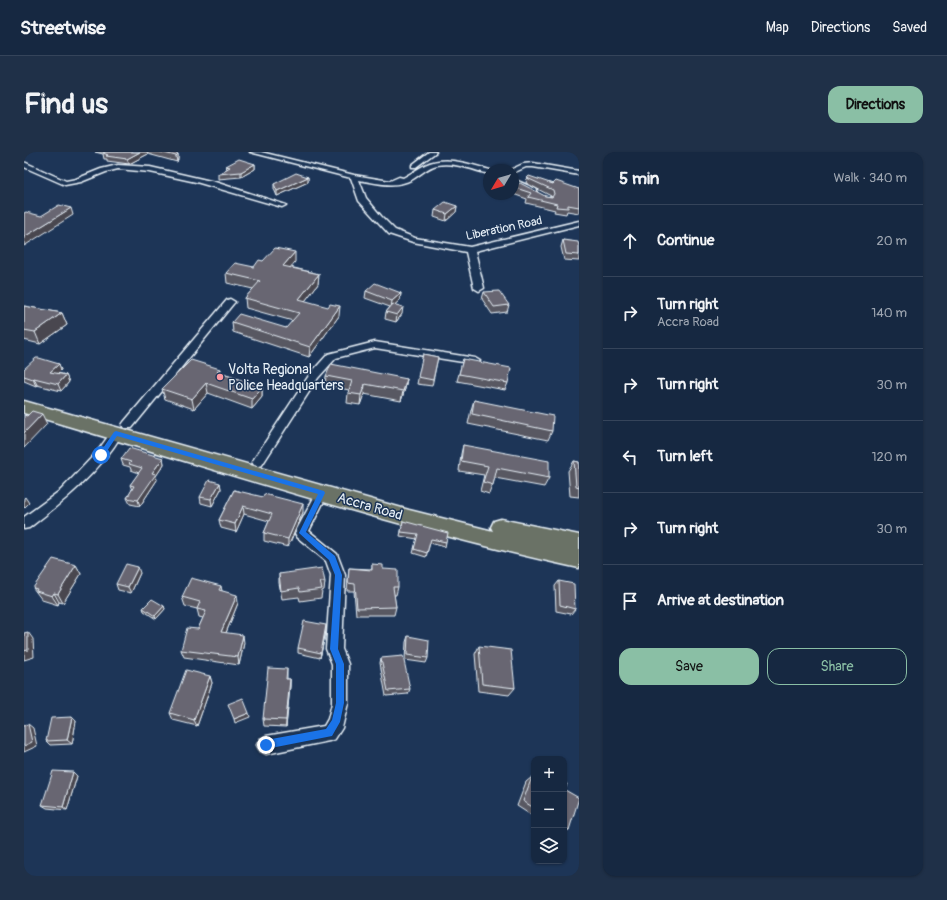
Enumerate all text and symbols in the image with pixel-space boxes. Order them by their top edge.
text: Streetwise [20,16,106,40]
text: Map [766,19,789,36]
text: Directions [811,19,870,36]
text: Saved [892,19,927,36]
button: Directions [828,86,923,123]
text: Find us [24,87,108,122]
north arrow [483,164,519,200]
text: 5 min [619,168,659,189]
text: Walk · 340 m [833,170,907,186]
street label: Liberation Road [465,213,544,244]
icon: ahead [619,230,641,252]
text: Continue [657,231,715,250]
text: 20 m [876,233,907,249]
text: Turn right [657,295,718,314]
icon: right [619,302,641,324]
text: 140 m [871,305,907,321]
text: Accra Road [657,314,719,330]
place label: Volta Regional Police Headquarters [228,361,344,394]
marker: Volta Regional Police Headquarters [215,372,225,382]
icon: right [619,374,641,396]
text: Turn right [657,375,718,394]
text: 30 m [877,377,907,393]
route start [92,446,110,464]
icon: left [619,446,641,468]
text: Turn left [657,447,713,466]
text: 120 m [871,449,907,465]
street label: Accra Road [335,489,404,524]
icon: right [619,518,641,540]
text: Turn right [657,519,718,538]
text: 30 m [877,521,907,537]
icon: arrive [619,590,641,612]
text: Arrive at destination [657,591,784,610]
button: Save [619,648,759,685]
button: Share [767,648,907,685]
route end [257,736,275,754]
map controls [531,756,567,864]
button: + [531,756,567,792]
button: − [531,792,567,828]
button: layers [531,828,567,864]

